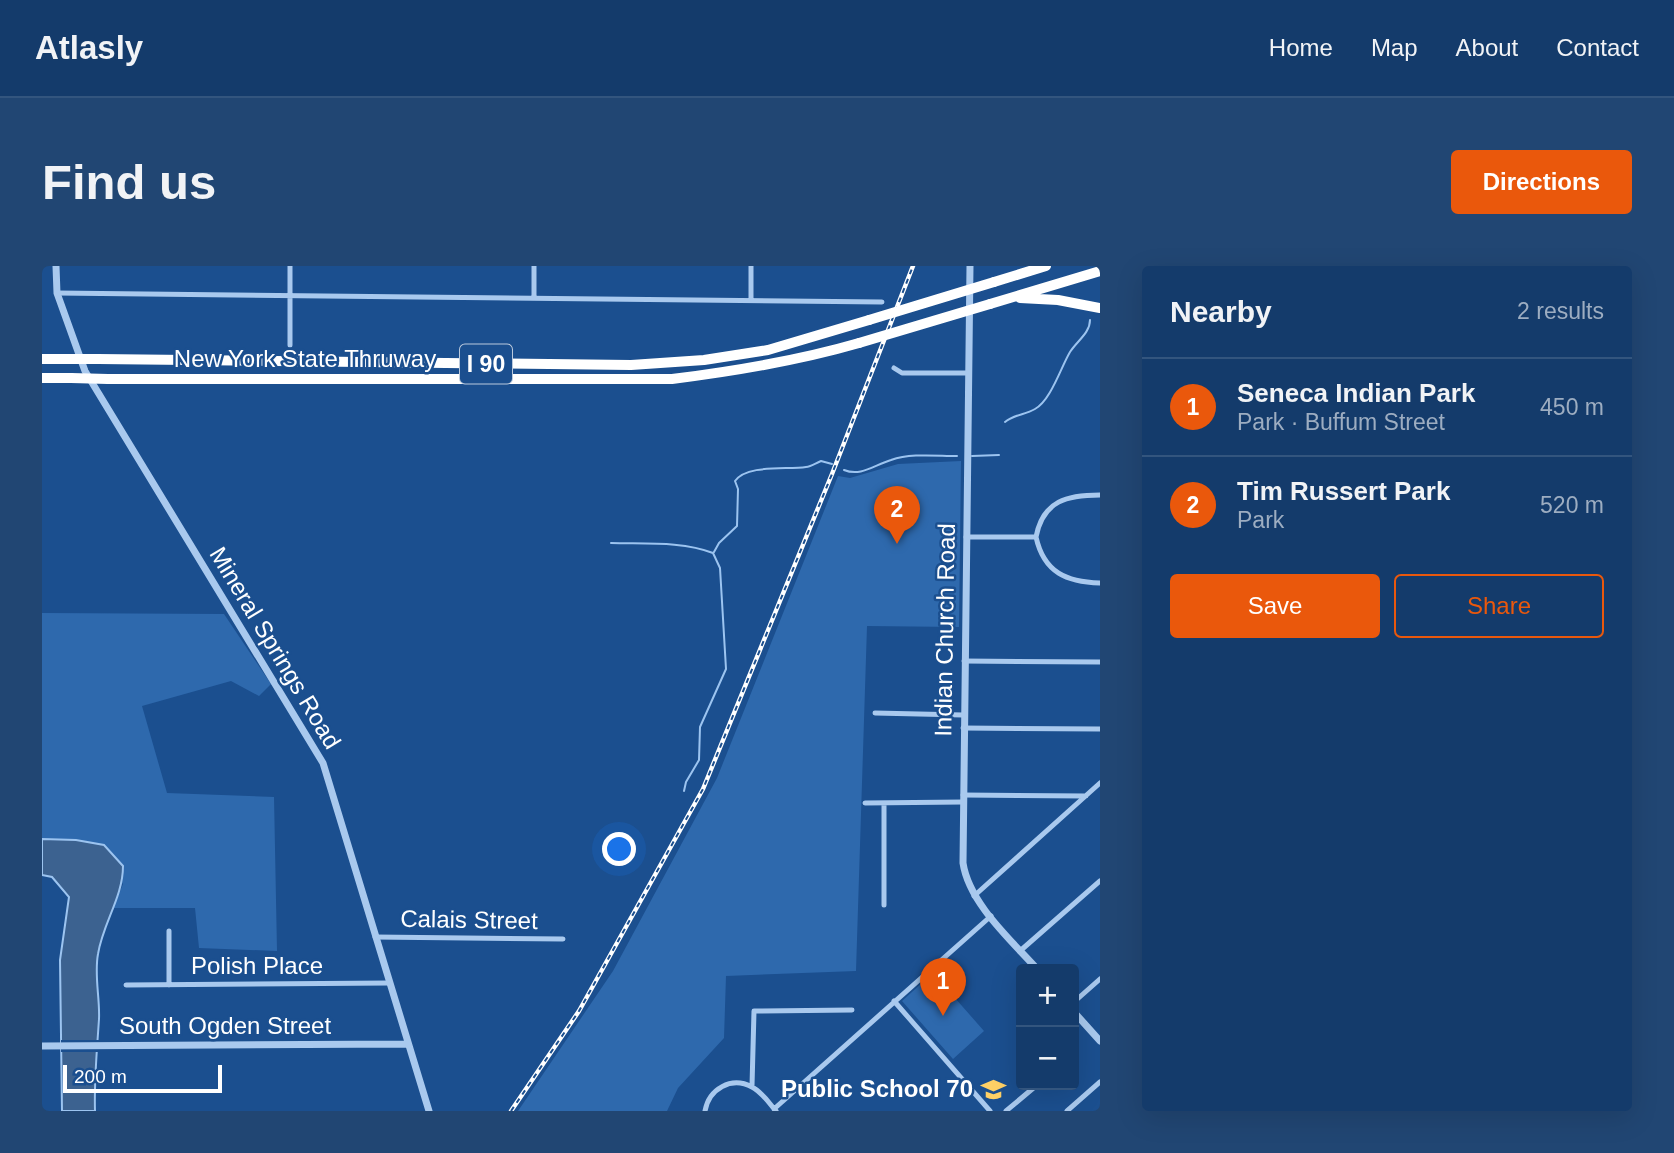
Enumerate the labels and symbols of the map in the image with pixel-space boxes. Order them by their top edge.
road number: I 90 [460,344,512,384]
street label: New York State Thruway [174,345,436,372]
pin: 2 [874,486,920,544]
street label: Indian Church Road [929,523,960,737]
street label: Mineral Springs Road [204,542,346,754]
your location [602,832,636,866]
street label: Calais Street [400,905,538,934]
street label: Polish Place [191,952,323,979]
pin: 1 [920,958,966,1016]
street label: South Ogden Street [119,1012,331,1039]
scale bar [63,1062,222,1094]
place label: Public School 70 [781,1075,973,1102]
school or university icon: Public School 70 [979,1075,1007,1103]

